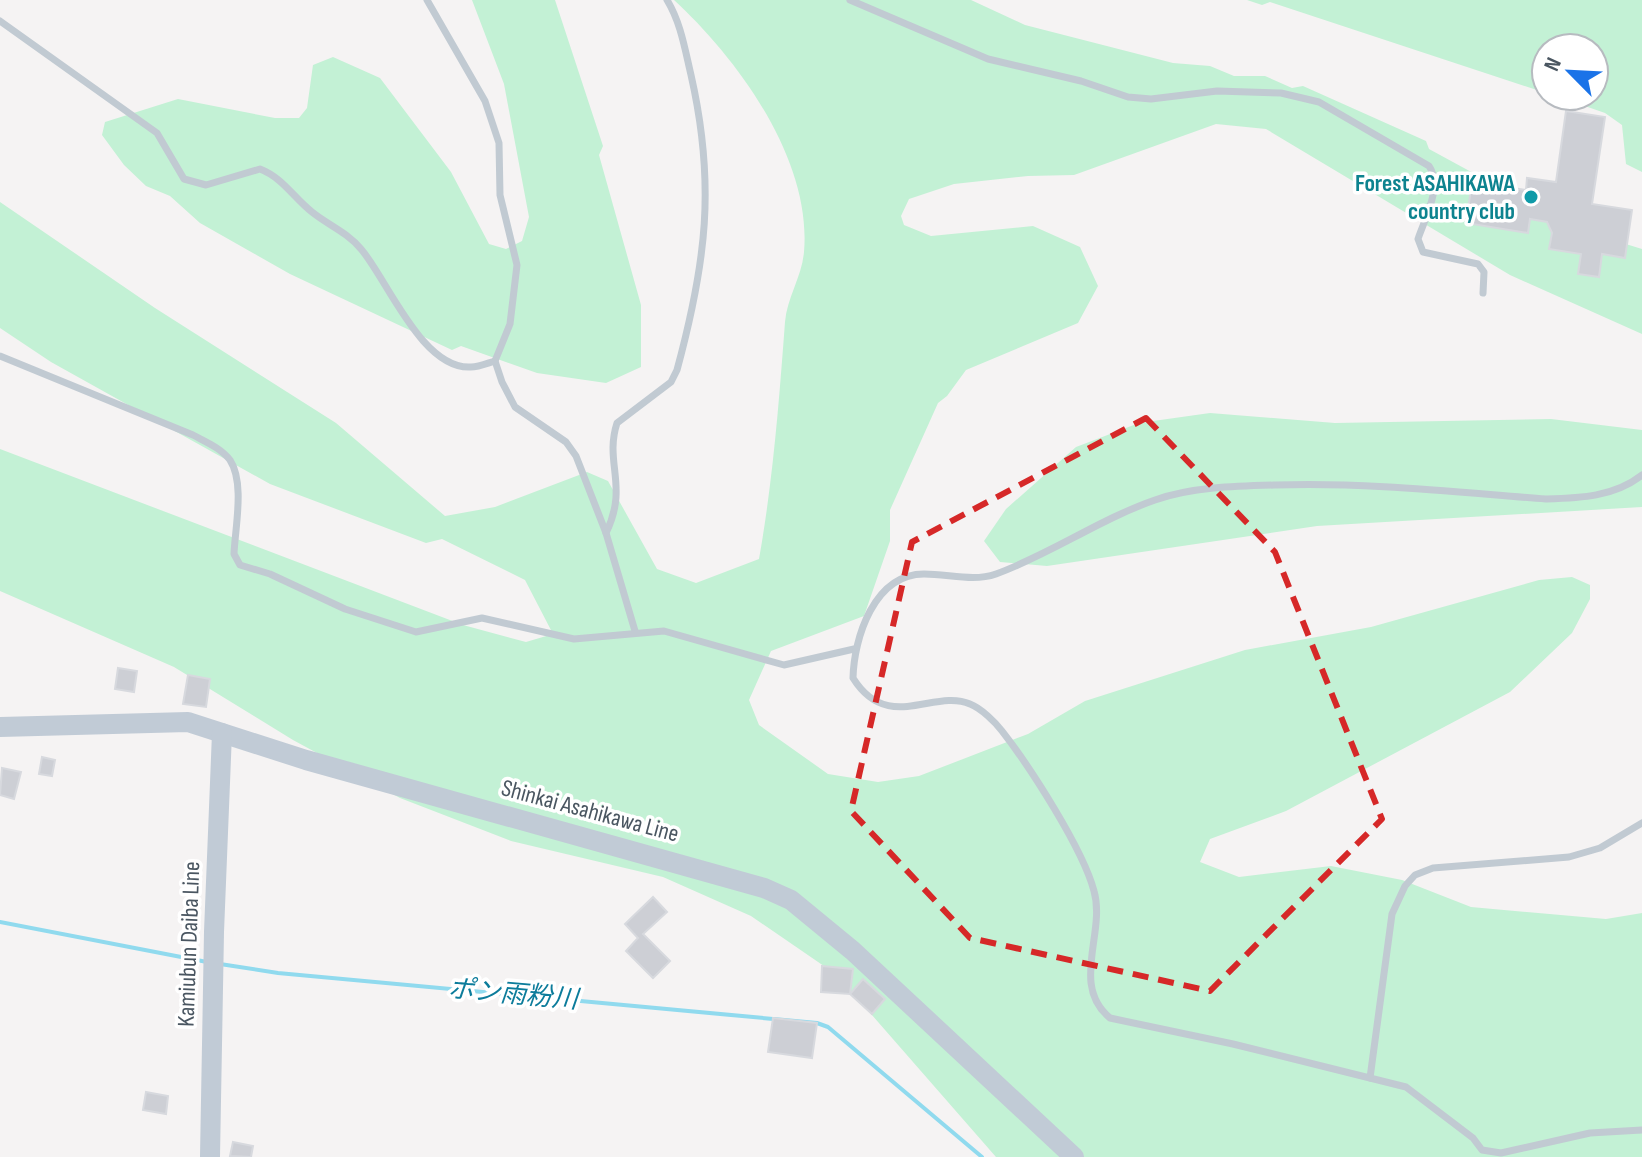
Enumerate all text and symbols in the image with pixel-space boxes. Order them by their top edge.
north arrow [1530,32,1610,112]
text: N [1538,54,1568,75]
place label: Forest ASAHIKAWA country club [1355,169,1516,226]
marker: Forest ASAHIKAWA country club [1522,188,1540,206]
street label: Shinkai Asahikawa Line [498,773,682,849]
street label: Kamiubun Daiba Line [172,861,206,1027]
water label: ポン雨粉川 [447,974,582,1016]

